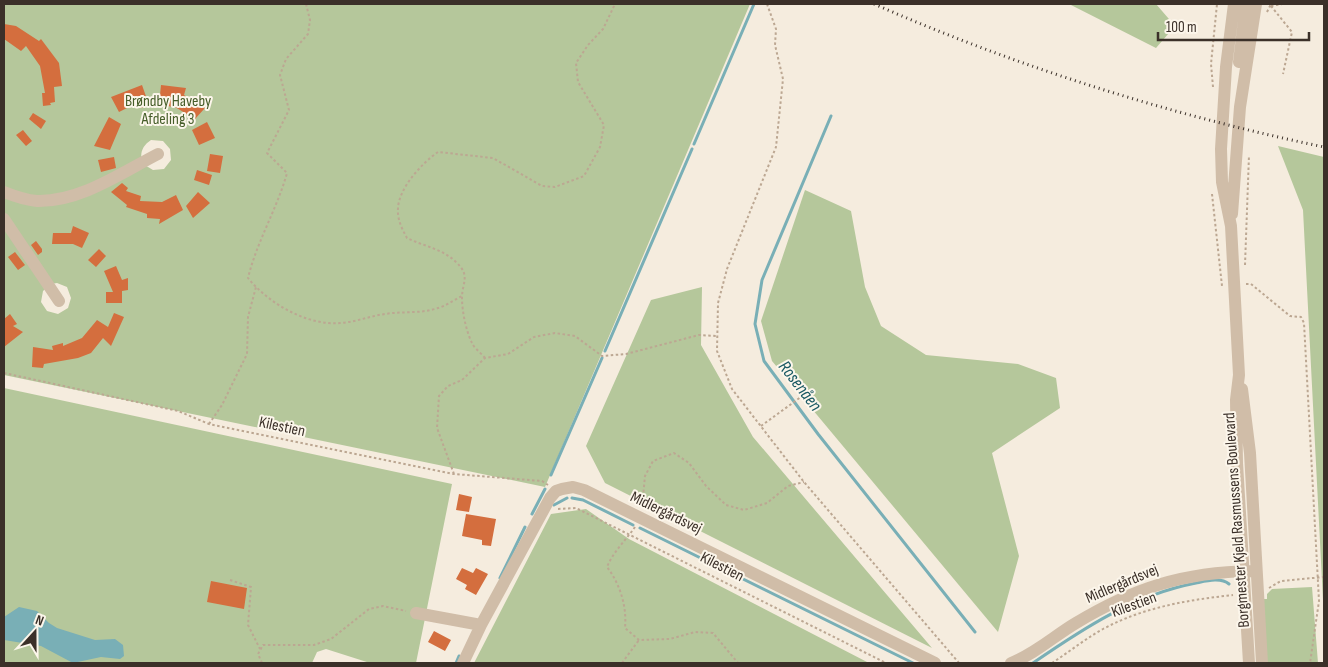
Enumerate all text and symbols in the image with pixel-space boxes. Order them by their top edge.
scale bar [1158,10,1309,42]
text: 100 m [1166,18,1197,37]
park label: Brøndby Haveby Afdeling 3 [125,92,211,129]
water label: Rosenåen [774,357,826,416]
street label: Borgmester Kjeld Rasmussens Boulevard [1220,412,1254,628]
street label: Kilestien [257,413,307,441]
street label: Midlergårdsvej [627,488,705,539]
street label: Kilestien [697,548,747,586]
street label: Midlergårdsvej [1083,560,1161,608]
street label: Kilestien [1109,588,1159,622]
north arrow [10,607,60,657]
text: N [33,611,46,630]

